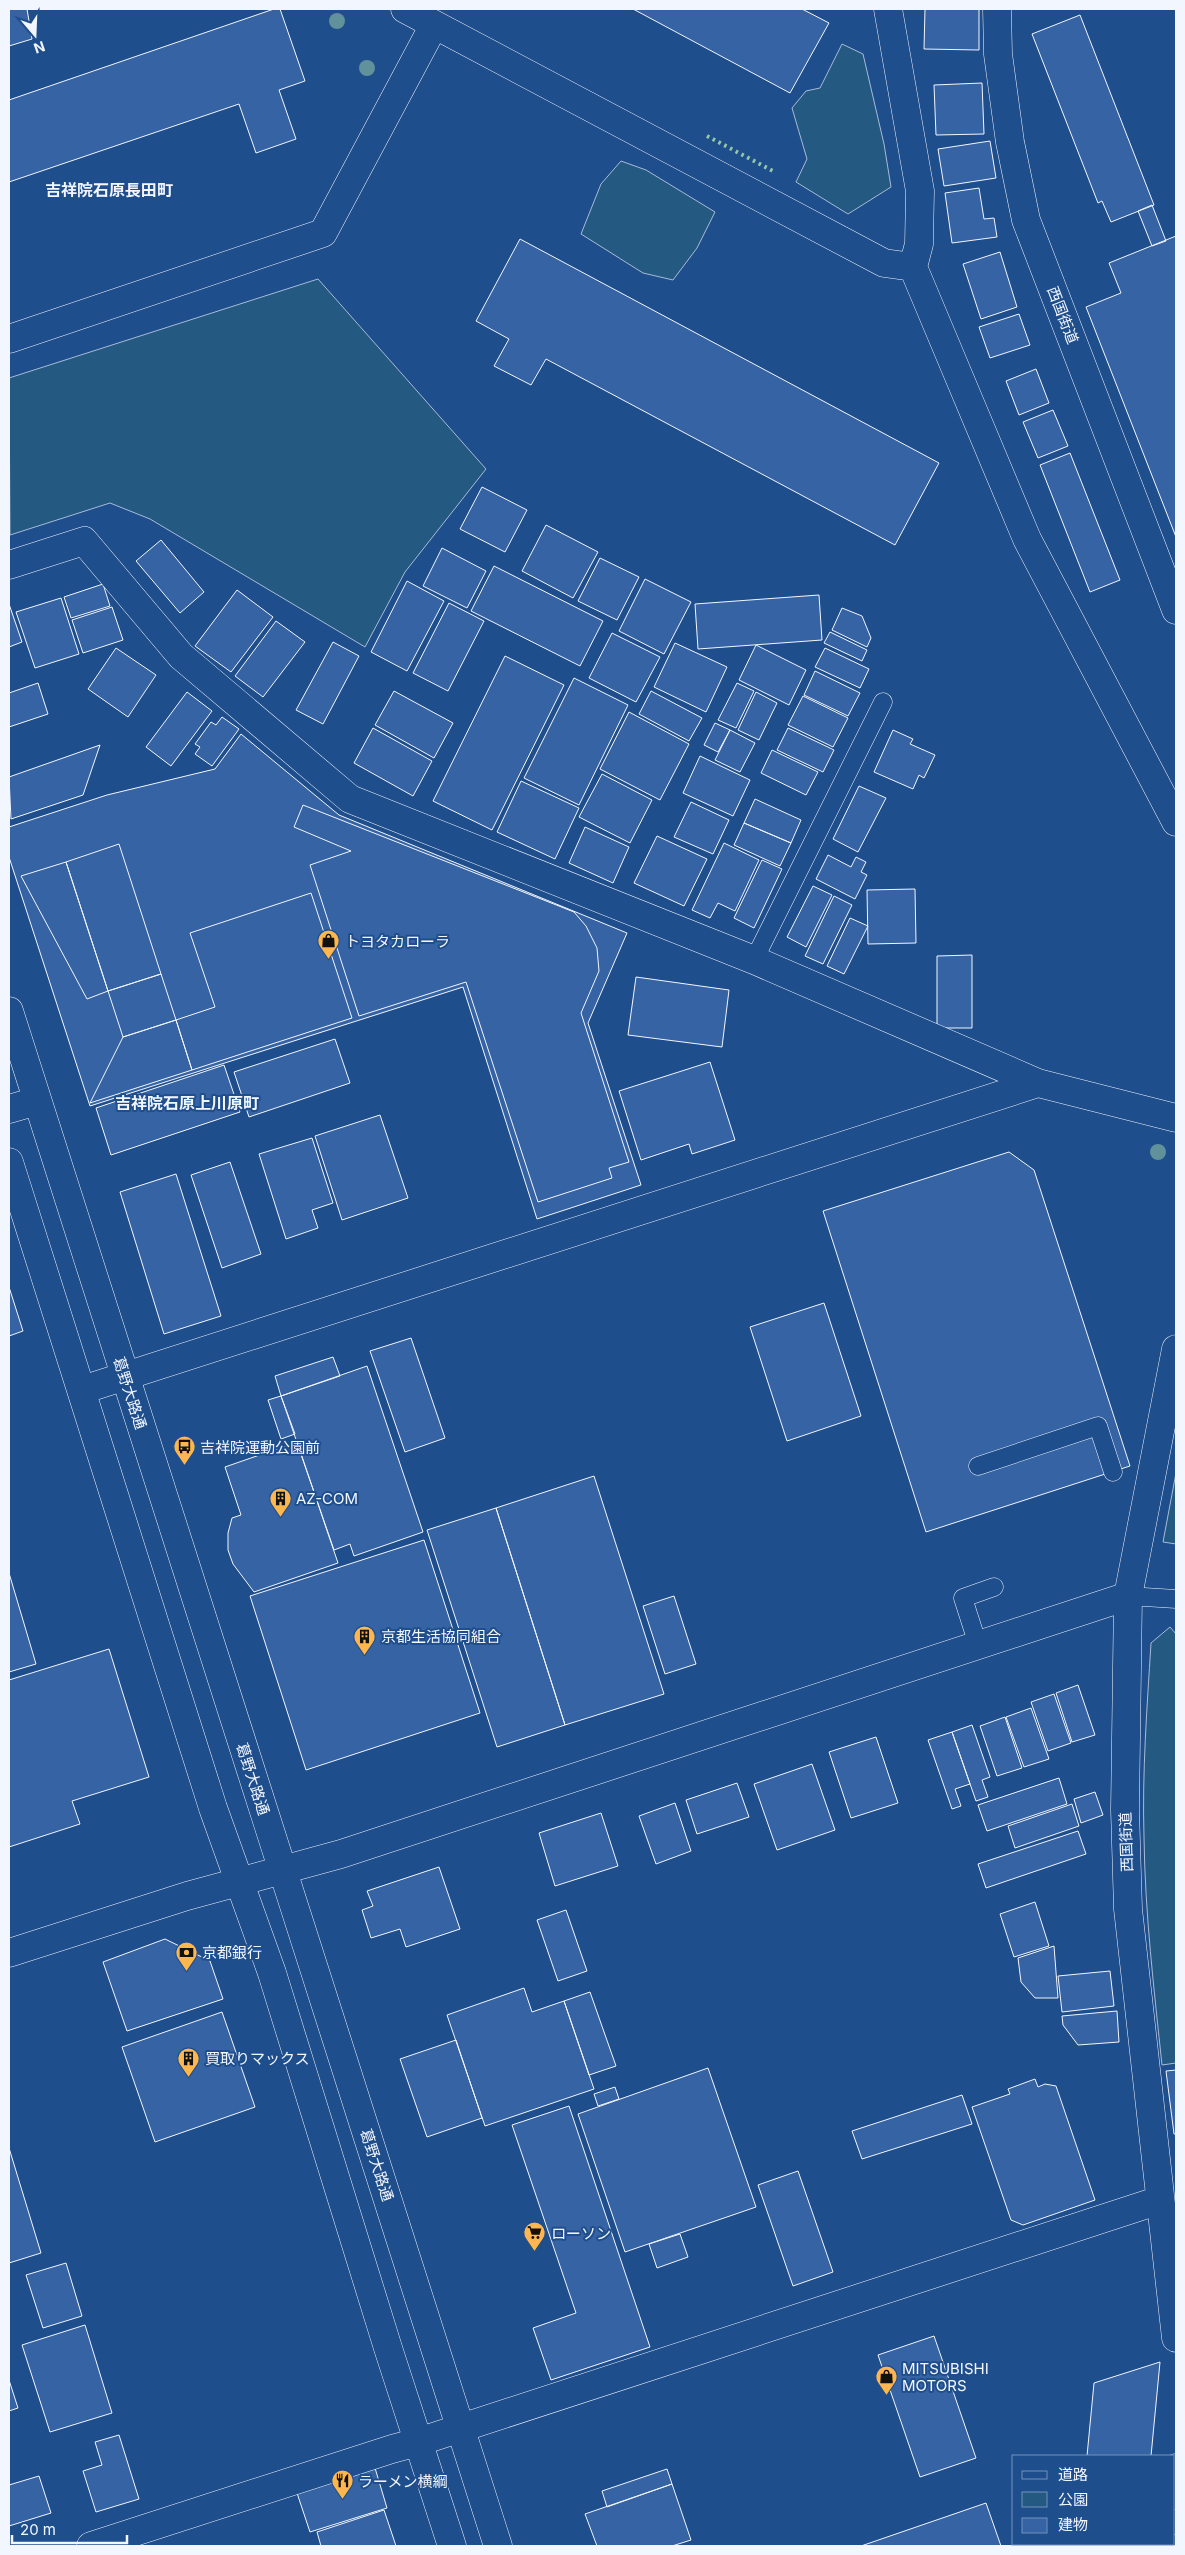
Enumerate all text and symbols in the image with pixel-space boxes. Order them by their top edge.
north arrow [10,10,60,60]
text: N [32,38,47,58]
district label: 吉祥院石原長田町 [45,180,173,200]
street label: 西国街道 [1043,284,1083,346]
shop icon: トヨタカローラ [317,929,341,960]
place label: トヨタカローラ [345,932,450,951]
district label: 吉祥院石原上川原町 [115,1093,259,1113]
street label: 葛野大路通 [109,1354,151,1432]
bus stop icon: 吉祥院運動公園前 [172,1435,196,1466]
place label: 吉祥院運動公園前 [200,1438,320,1457]
building icon: AZ-COM [268,1486,292,1517]
place label: AZ-COM [296,1489,358,1508]
building icon: 京都生活協同組合 [353,1624,377,1655]
place label: 京都生活協同組合 [381,1627,501,1646]
street label: 葛野大路通 [232,1740,274,1818]
street label: 西国街道 [1115,1812,1137,1872]
bank icon: 京都銀行 [174,1940,198,1971]
place label: 京都銀行 [202,1943,262,1962]
building icon: 買取りマックス [177,2046,201,2077]
place label: 買取りマックス [205,2049,310,2068]
street label: 葛野大路通 [356,2126,398,2204]
supermarket icon: ローソン [523,2221,547,2252]
place label: ローソン [551,2224,611,2243]
place label: MITSUBISHI MOTORS [902,2359,989,2395]
shop icon: MITSUBISHI MOTORS [874,2365,898,2396]
legend [1012,2455,1175,2545]
text: 道路 [1058,2465,1088,2484]
restaurant icon: ラーメン横綱 [330,2469,354,2500]
place label: ラーメン横綱 [358,2472,447,2491]
text: 公園 [1058,2490,1088,2509]
scale bar [12,2512,128,2544]
text: 建物 [1058,2515,1088,2534]
text: 20 m [20,2520,56,2539]

